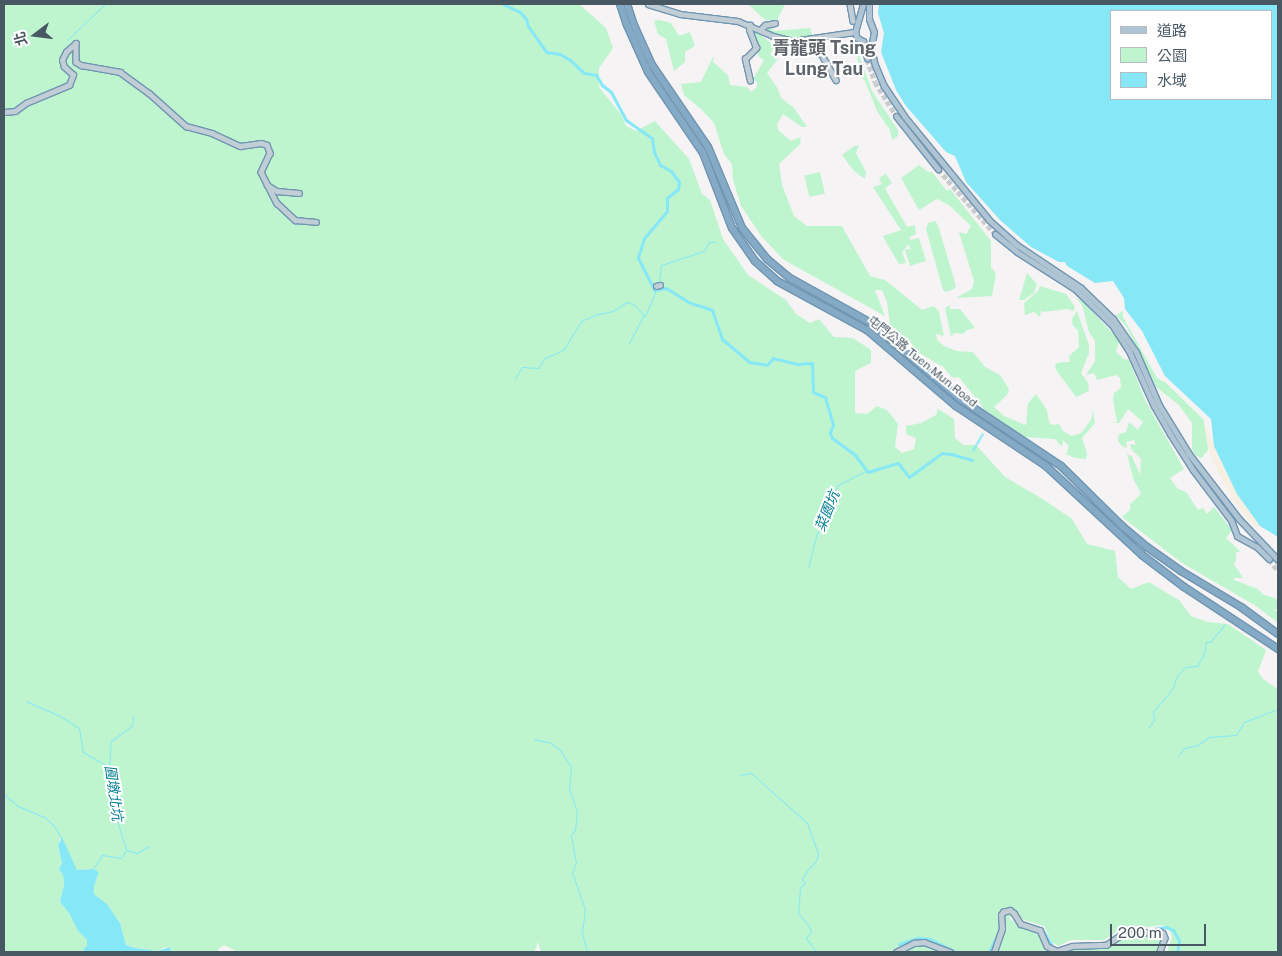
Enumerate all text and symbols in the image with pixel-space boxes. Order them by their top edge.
north arrow [10,10,60,60]
legend [1110,10,1272,100]
text: 道路 [1157,22,1187,39]
text: 北 [11,30,30,48]
district label: 青龍頭 Tsing Lung Tau [772,38,876,80]
text: 公園 [1157,47,1187,64]
text: 水域 [1157,72,1187,89]
street label: 屯門公路 Tuen Mun Road [864,313,980,411]
water label: 菜園坑 [811,488,843,534]
water label: 圓墩北坑 [102,764,126,822]
scale bar [1112,914,1208,946]
text: 200 m [1118,924,1162,941]

